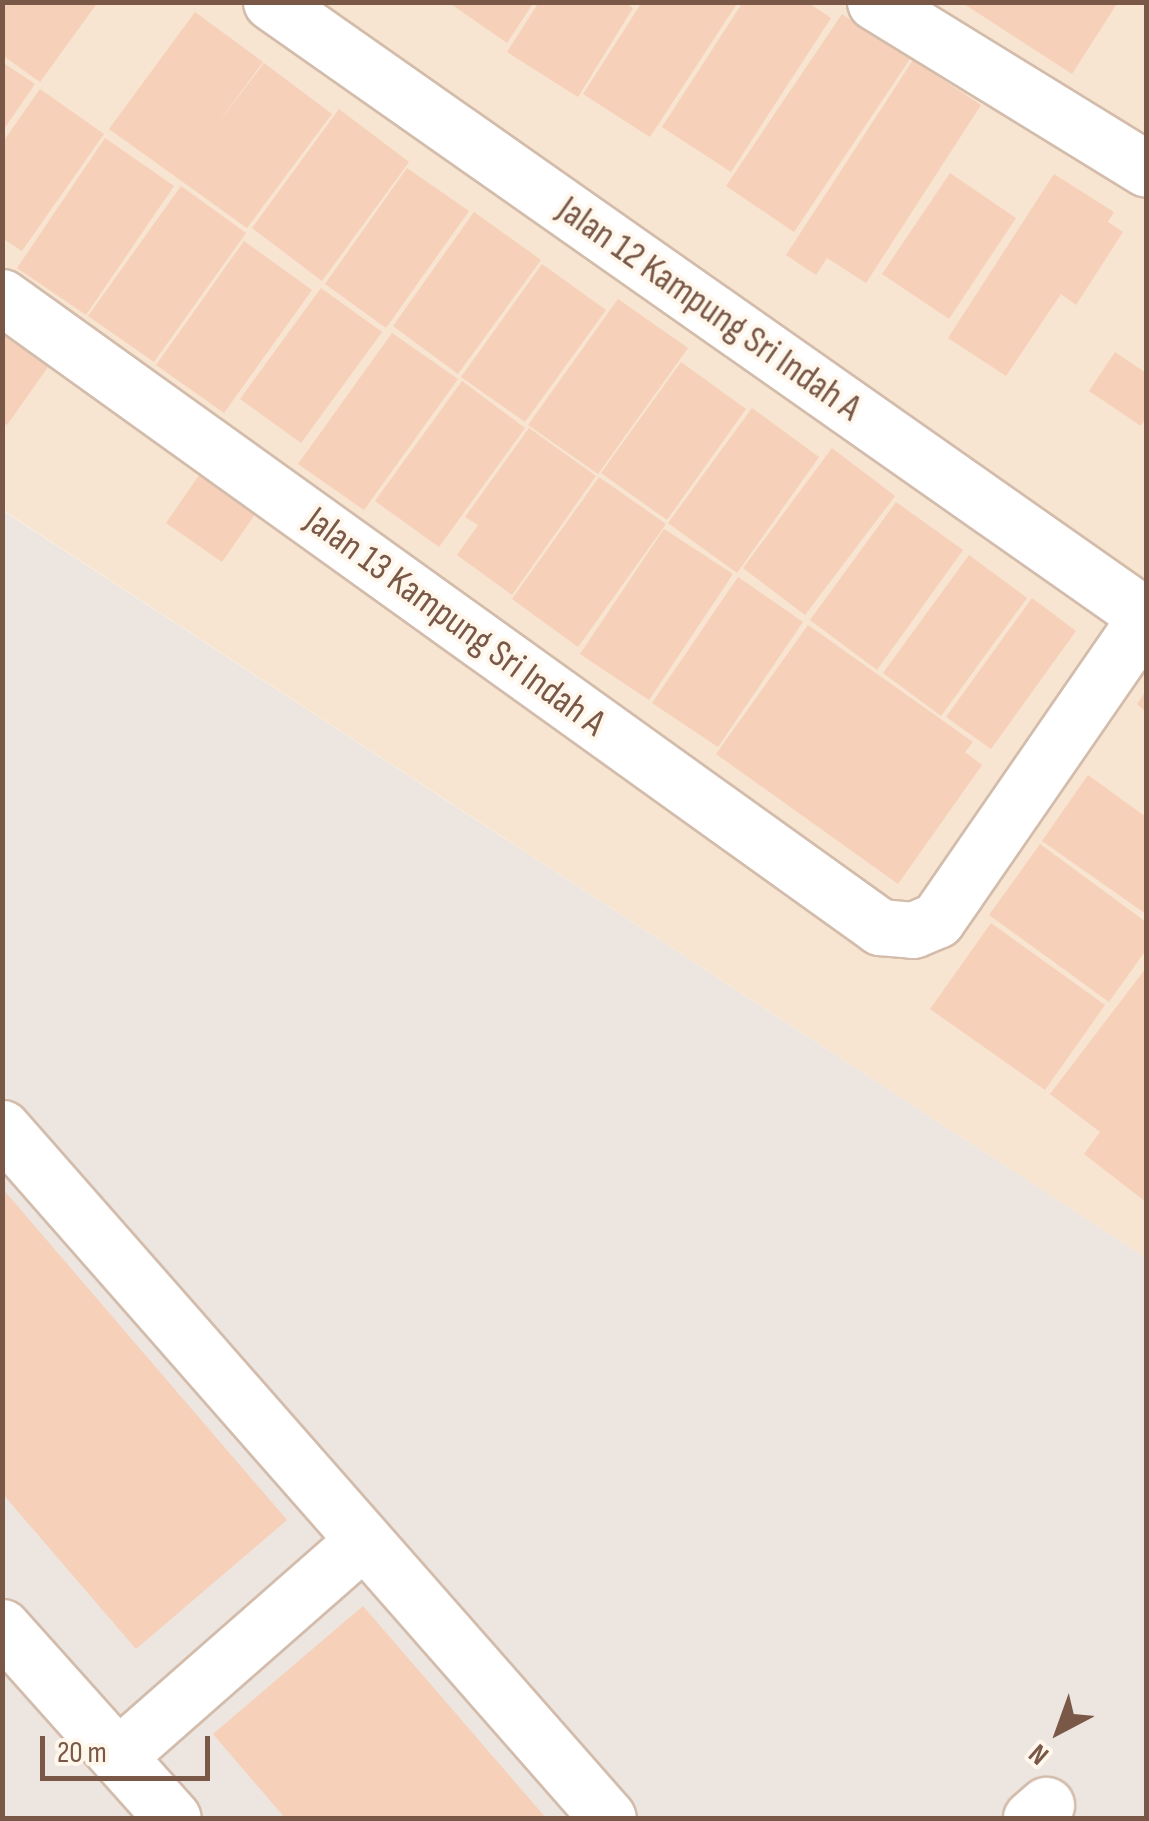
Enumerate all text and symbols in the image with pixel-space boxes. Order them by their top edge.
street label: Jalan 12 Kampung Sri Indah A [548,187,870,431]
street label: Jalan 13 Kampung Sri Indah A [296,498,614,746]
north arrow [1009,1681,1109,1781]
scale bar [45,1716,215,1778]
text: 20 m [57,1735,107,1771]
text: N [1023,1737,1055,1771]

